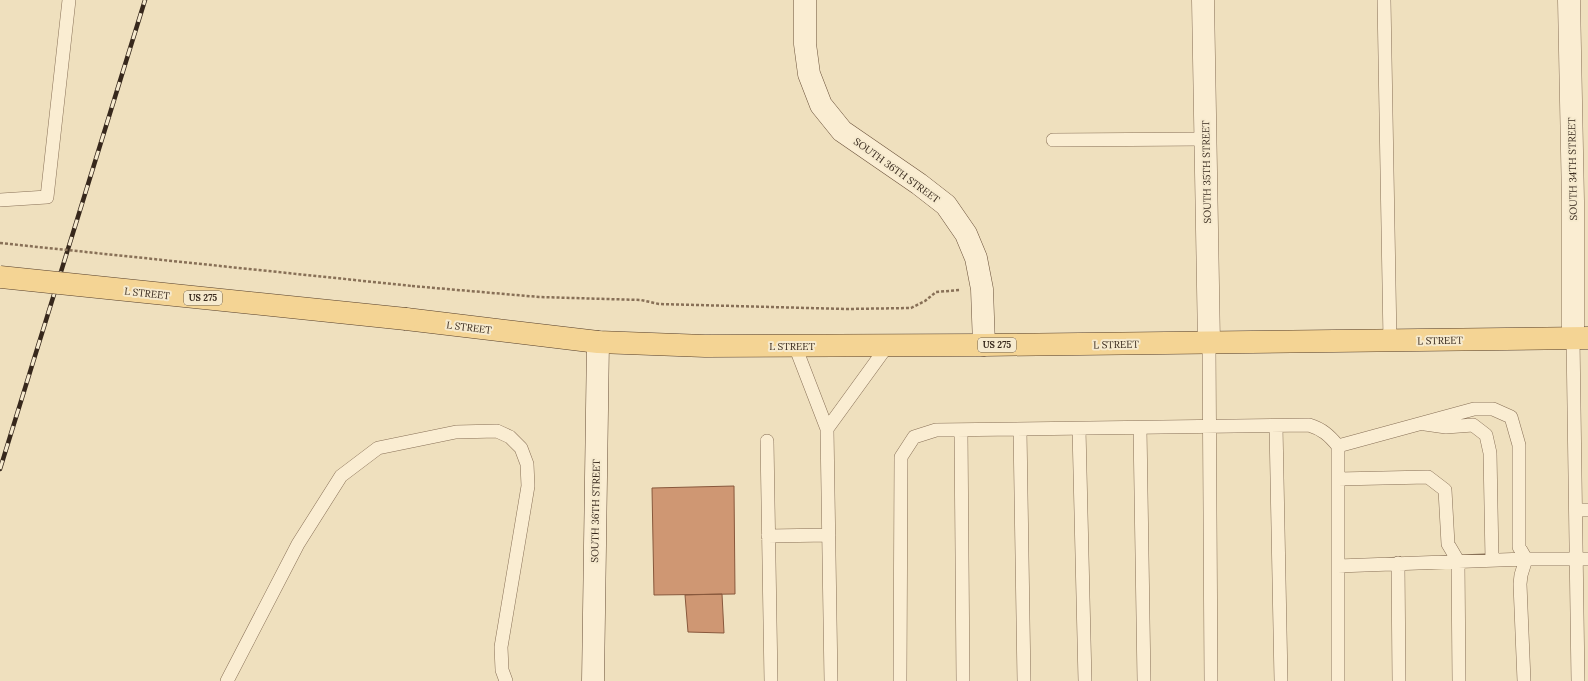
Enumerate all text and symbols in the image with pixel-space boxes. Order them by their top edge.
street label: SOUTH 34TH STREET [1565,117,1580,221]
street label: SOUTH 35TH STREET [1199,120,1214,224]
street label: SOUTH 36TH STREET [851,135,943,206]
street label: L STREET [124,285,171,302]
road number: US 275 [184,291,222,305]
street label: L STREET [446,318,493,337]
street label: L STREET [1417,334,1464,347]
road number: US 275 [978,338,1016,352]
street label: L STREET [1093,338,1140,351]
street label: L STREET [769,340,815,353]
street label: SOUTH 36TH STREET [588,459,603,563]

